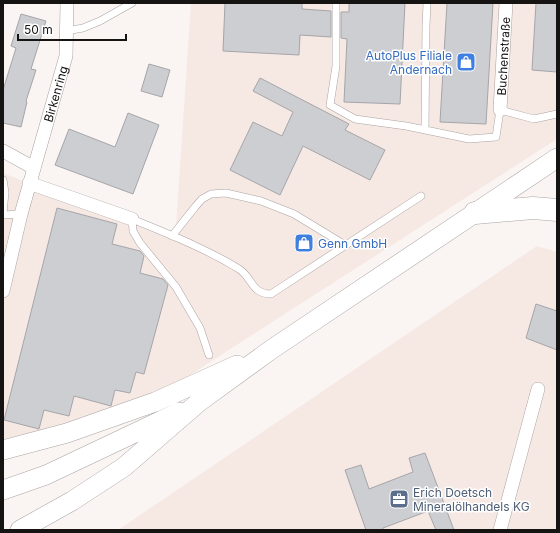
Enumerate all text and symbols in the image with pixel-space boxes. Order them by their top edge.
scale bar [18,16,126,42]
street label: Buchenstraße [493,16,513,96]
text: 50 m [24,22,53,37]
place label: AutoPlus Filiale Andernach [366,48,452,77]
shop icon: AutoPlus Filiale Andernach [455,51,477,73]
street label: Birkenring [40,64,70,124]
shop icon: Genn GmbH [293,232,315,254]
place label: Genn GmbH [318,236,387,251]
place label: Erich Doetsch Mineralölhandels KG [413,485,530,514]
office icon: Erich Doetsch Mineralölhandels KG [388,488,410,510]

